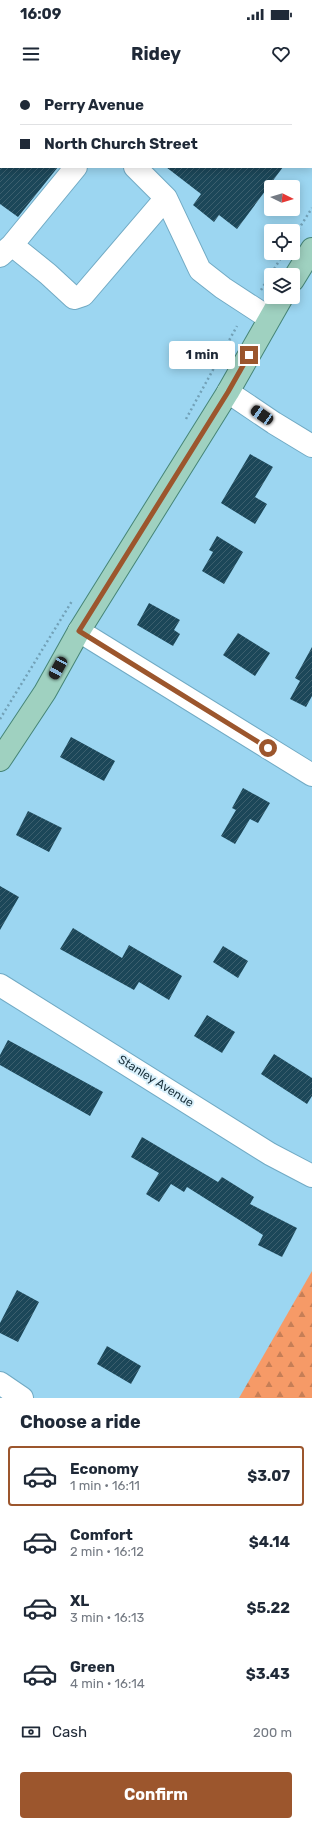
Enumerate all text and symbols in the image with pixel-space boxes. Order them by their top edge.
text: 16:09 [20,5,61,23]
icon: menu [20,43,42,65]
text: Ridey [131,43,181,65]
icon: heart [270,43,292,65]
text: Perry Avenue [44,96,144,114]
text: North Church Street [44,135,198,153]
north arrow [264,180,300,216]
map controls [264,180,300,304]
button: locate [264,224,300,260]
button: layers [264,268,300,304]
callout: 1 min [169,341,235,369]
route end [240,346,258,364]
text: 1 min [185,347,219,362]
car [249,403,275,427]
car [47,655,69,681]
route start [259,739,277,757]
street label: Stanley Avenue [116,1052,197,1110]
text: Choose a ride [20,1411,141,1433]
icon: car [22,1458,58,1494]
text: Economy [70,1460,139,1478]
text: $3.07 [247,1467,290,1485]
text: 1 min · 16:11 [70,1478,140,1493]
icon: car [22,1524,58,1560]
text: Comfort [70,1526,133,1544]
text: $4.14 [249,1533,290,1551]
text: 2 min · 16:12 [70,1544,144,1559]
icon: car [22,1590,58,1626]
text: XL [70,1592,89,1610]
text: $5.22 [247,1599,290,1617]
text: 3 min · 16:13 [70,1610,144,1625]
icon: car [22,1656,58,1692]
text: Green [70,1658,115,1676]
text: $3.43 [246,1665,290,1683]
text: 4 min · 16:14 [70,1676,145,1691]
icon: cash [20,1721,42,1743]
text: Cash [52,1723,87,1741]
text: 200 m [253,1725,292,1740]
button: Confirm [20,1772,292,1818]

